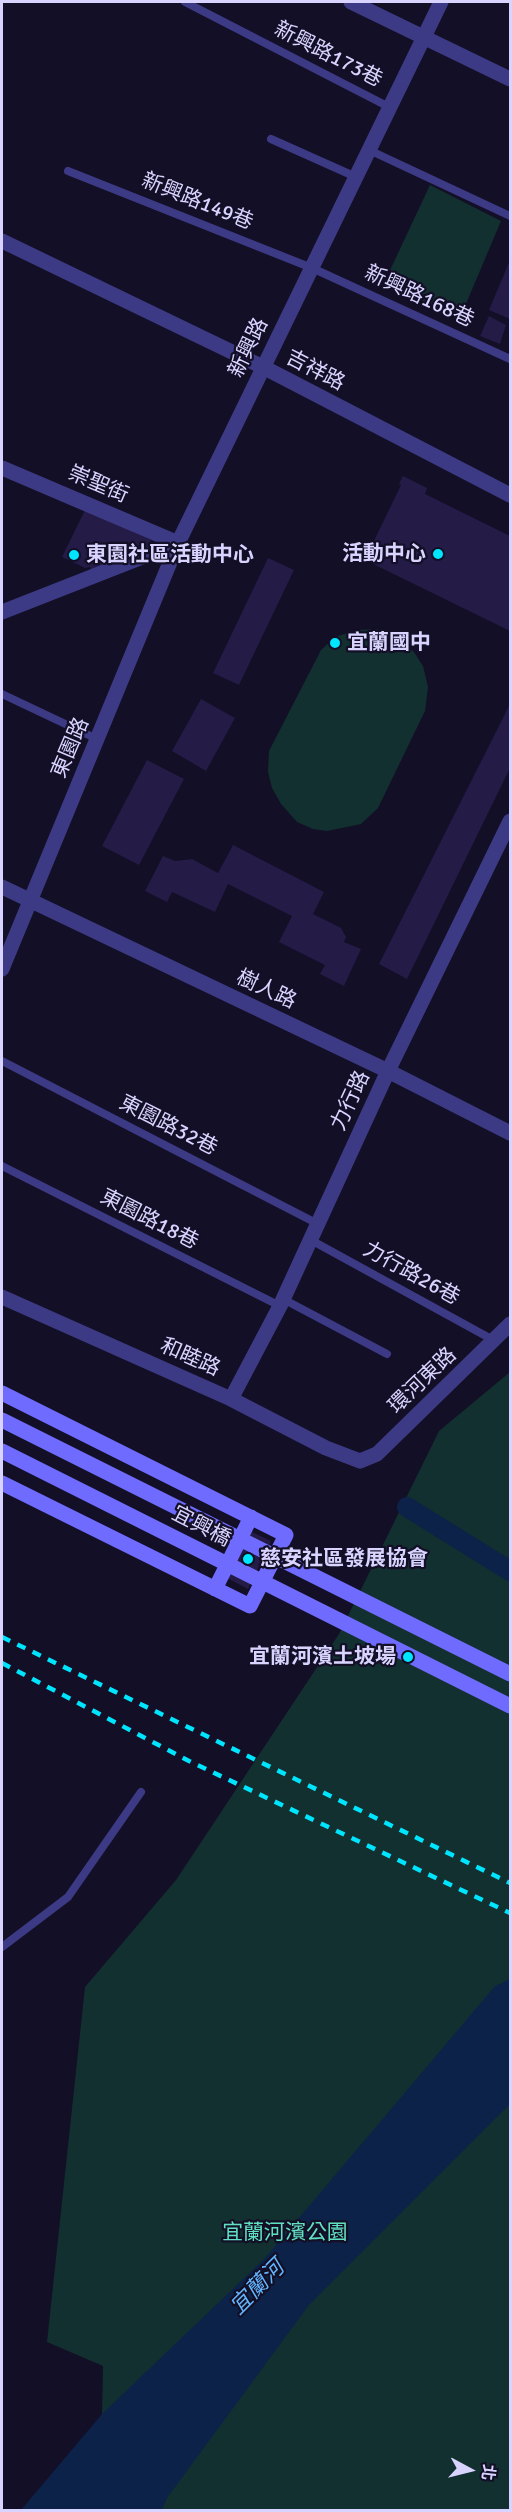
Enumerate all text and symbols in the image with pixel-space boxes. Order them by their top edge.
street label: 新興路173巷 [270,17,386,93]
street label: 新興路149巷 [138,168,256,236]
street label: 新興路168巷 [360,261,478,333]
street label: 新興路 [224,314,274,382]
street label: 吉祥路 [281,345,349,397]
street label: 崇聖街 [64,461,132,509]
place label: 活動中心 [342,541,426,567]
place label: 東園社區活動中心 [86,542,254,568]
marker: 活動中心 [431,547,445,561]
marker: 東園社區活動中心 [67,548,81,562]
place label: 宜蘭國中 [347,630,431,656]
marker: 宜蘭國中 [328,636,342,650]
street label: 東園路 [47,714,95,782]
street label: 樹人路 [232,965,300,1015]
street label: 力行路 [326,1067,376,1135]
street label: 東園路32巷 [115,1091,221,1161]
street label: 東園路18巷 [96,1185,202,1255]
street label: 力行路26巷 [358,1237,464,1311]
street label: 和睦路 [156,1334,224,1382]
street label: 環河東路 [384,1343,462,1419]
street label: 宜興橋 [167,1501,235,1553]
place label: 慈安社區發展協會 [260,1546,428,1572]
marker: 慈安社區發展協會 [241,1552,255,1566]
place label: 宜蘭河濱土坡場 [249,1644,396,1670]
marker: 宜蘭河濱土坡場 [401,1650,415,1664]
park label: 宜蘭河濱公園 [222,2220,348,2246]
water label: 宜蘭河 [225,2255,291,2321]
north arrow [440,2440,500,2500]
text: 北 [477,2463,499,2481]

